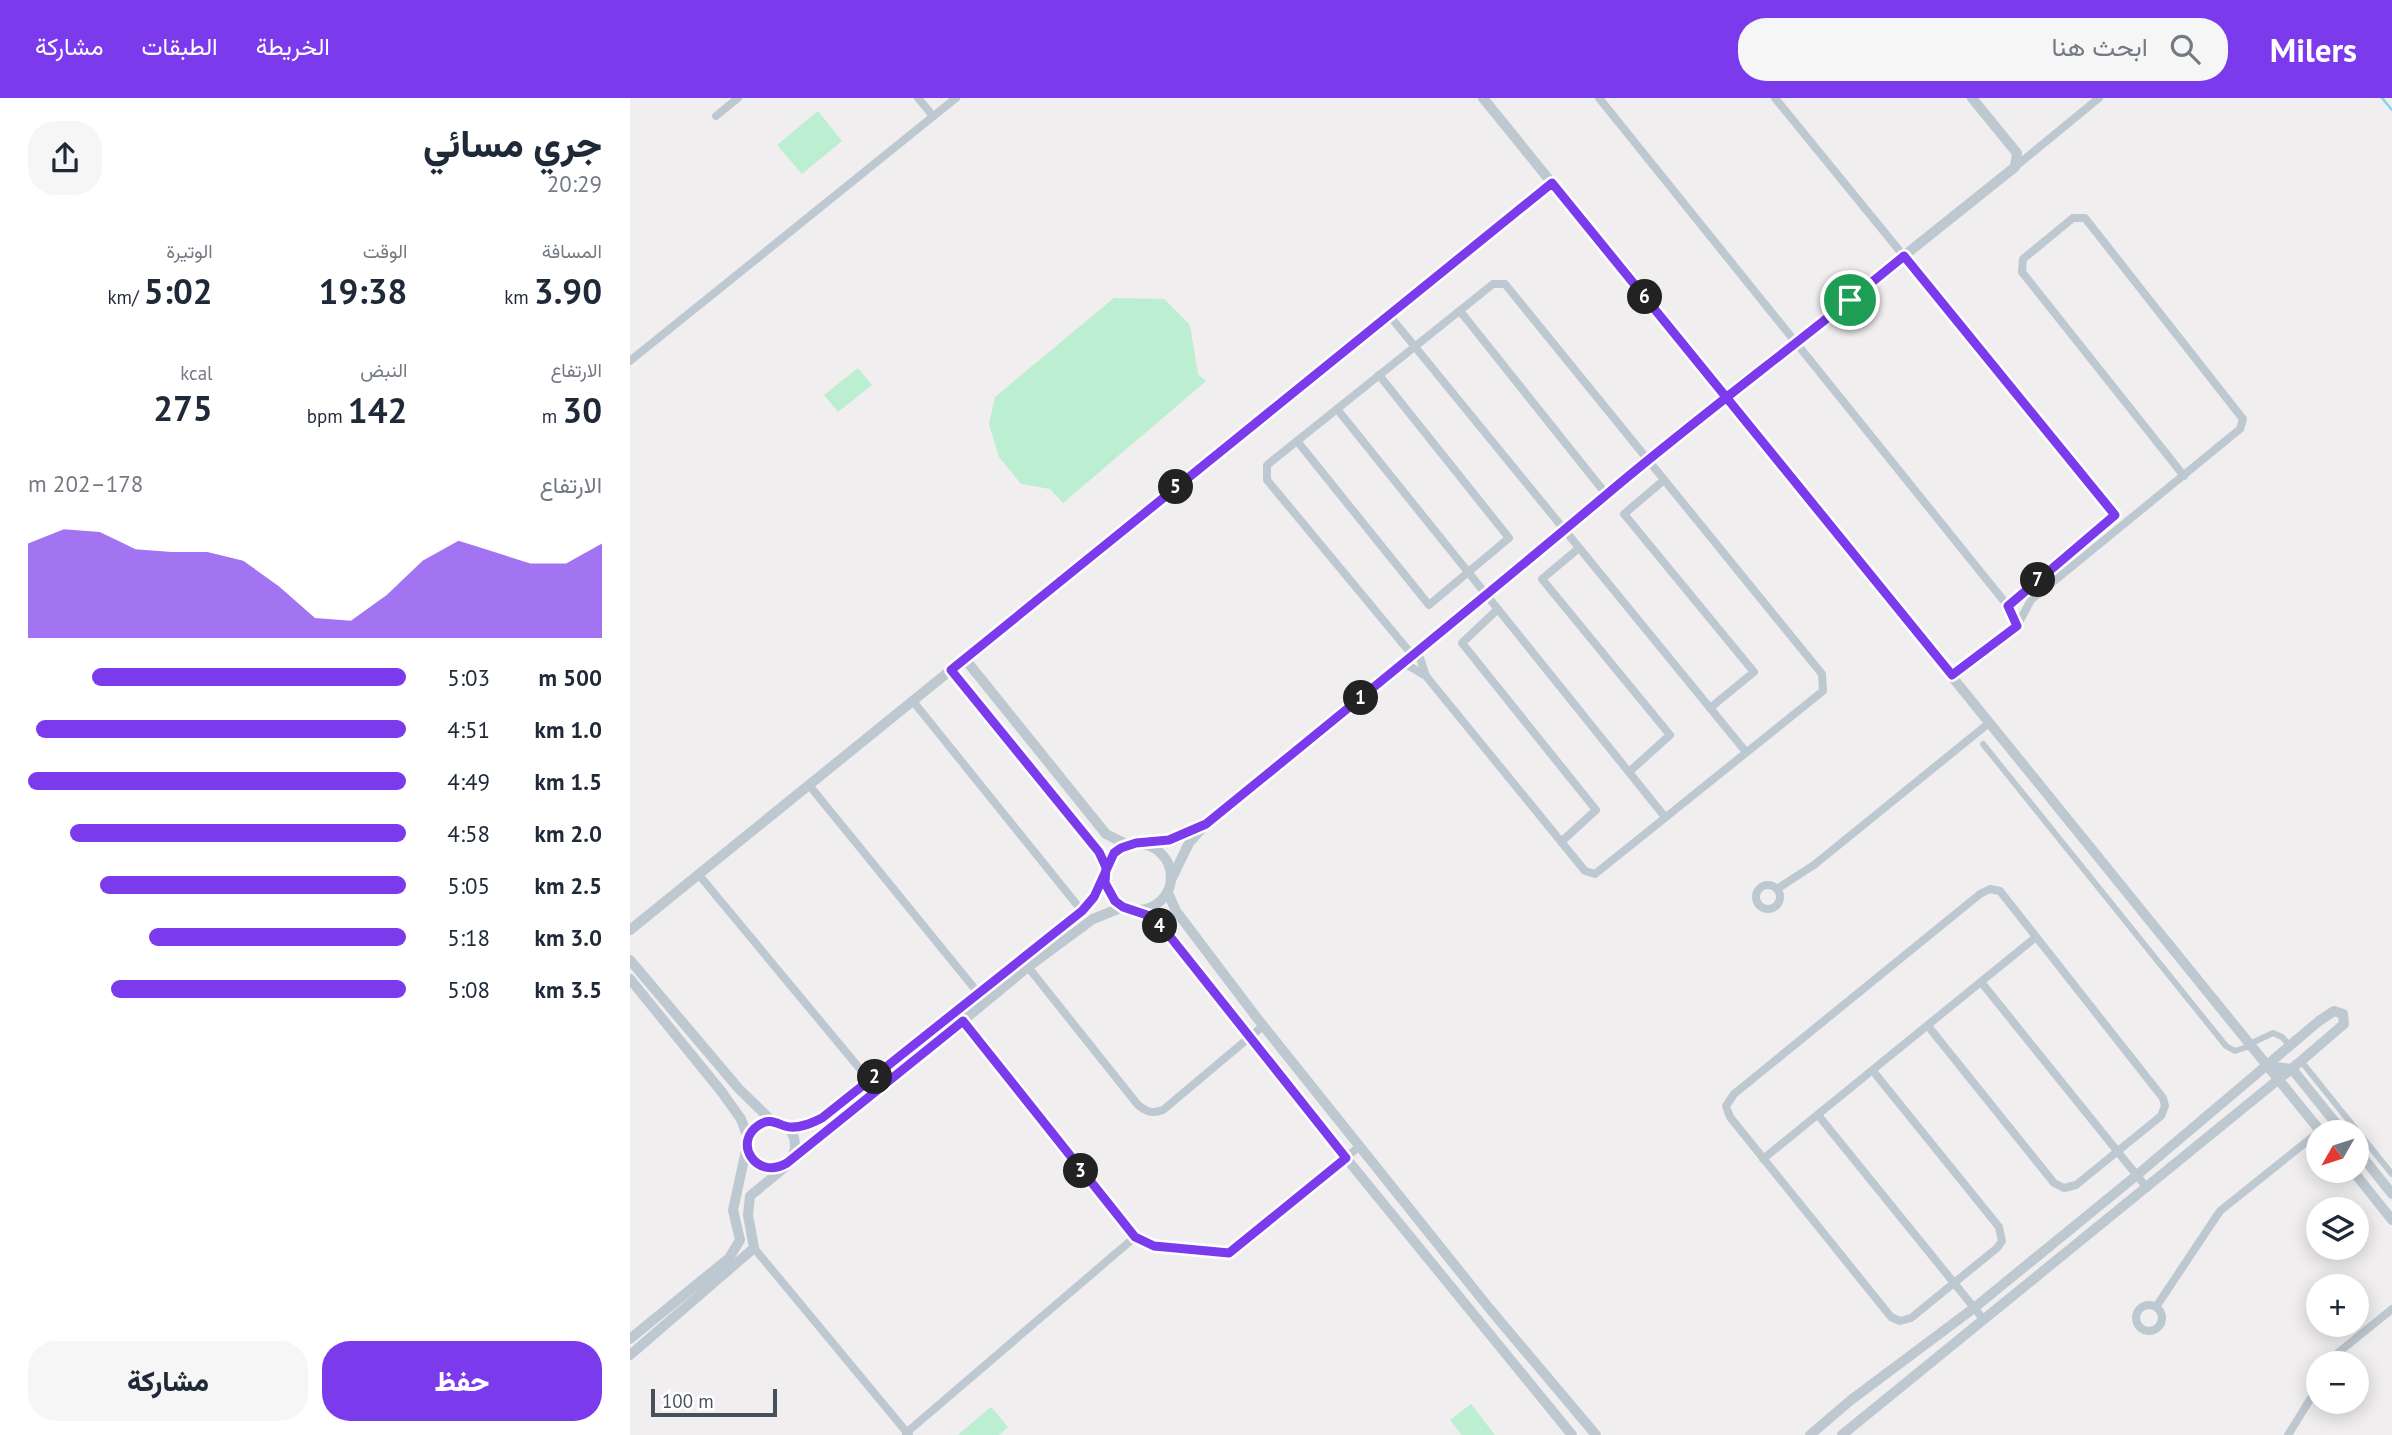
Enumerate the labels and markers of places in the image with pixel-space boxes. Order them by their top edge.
pin [1820,270,1880,330]
pin: 6 [1628,280,1662,314]
pin: 5 [1158,470,1194,504]
pin: 7 [2020,562,2056,598]
pin: 1 [1344,680,1378,716]
pin: 4 [1142,908,1178,944]
pin: 2 [858,1060,892,1094]
pin: 3 [1064,1154,1098,1188]

